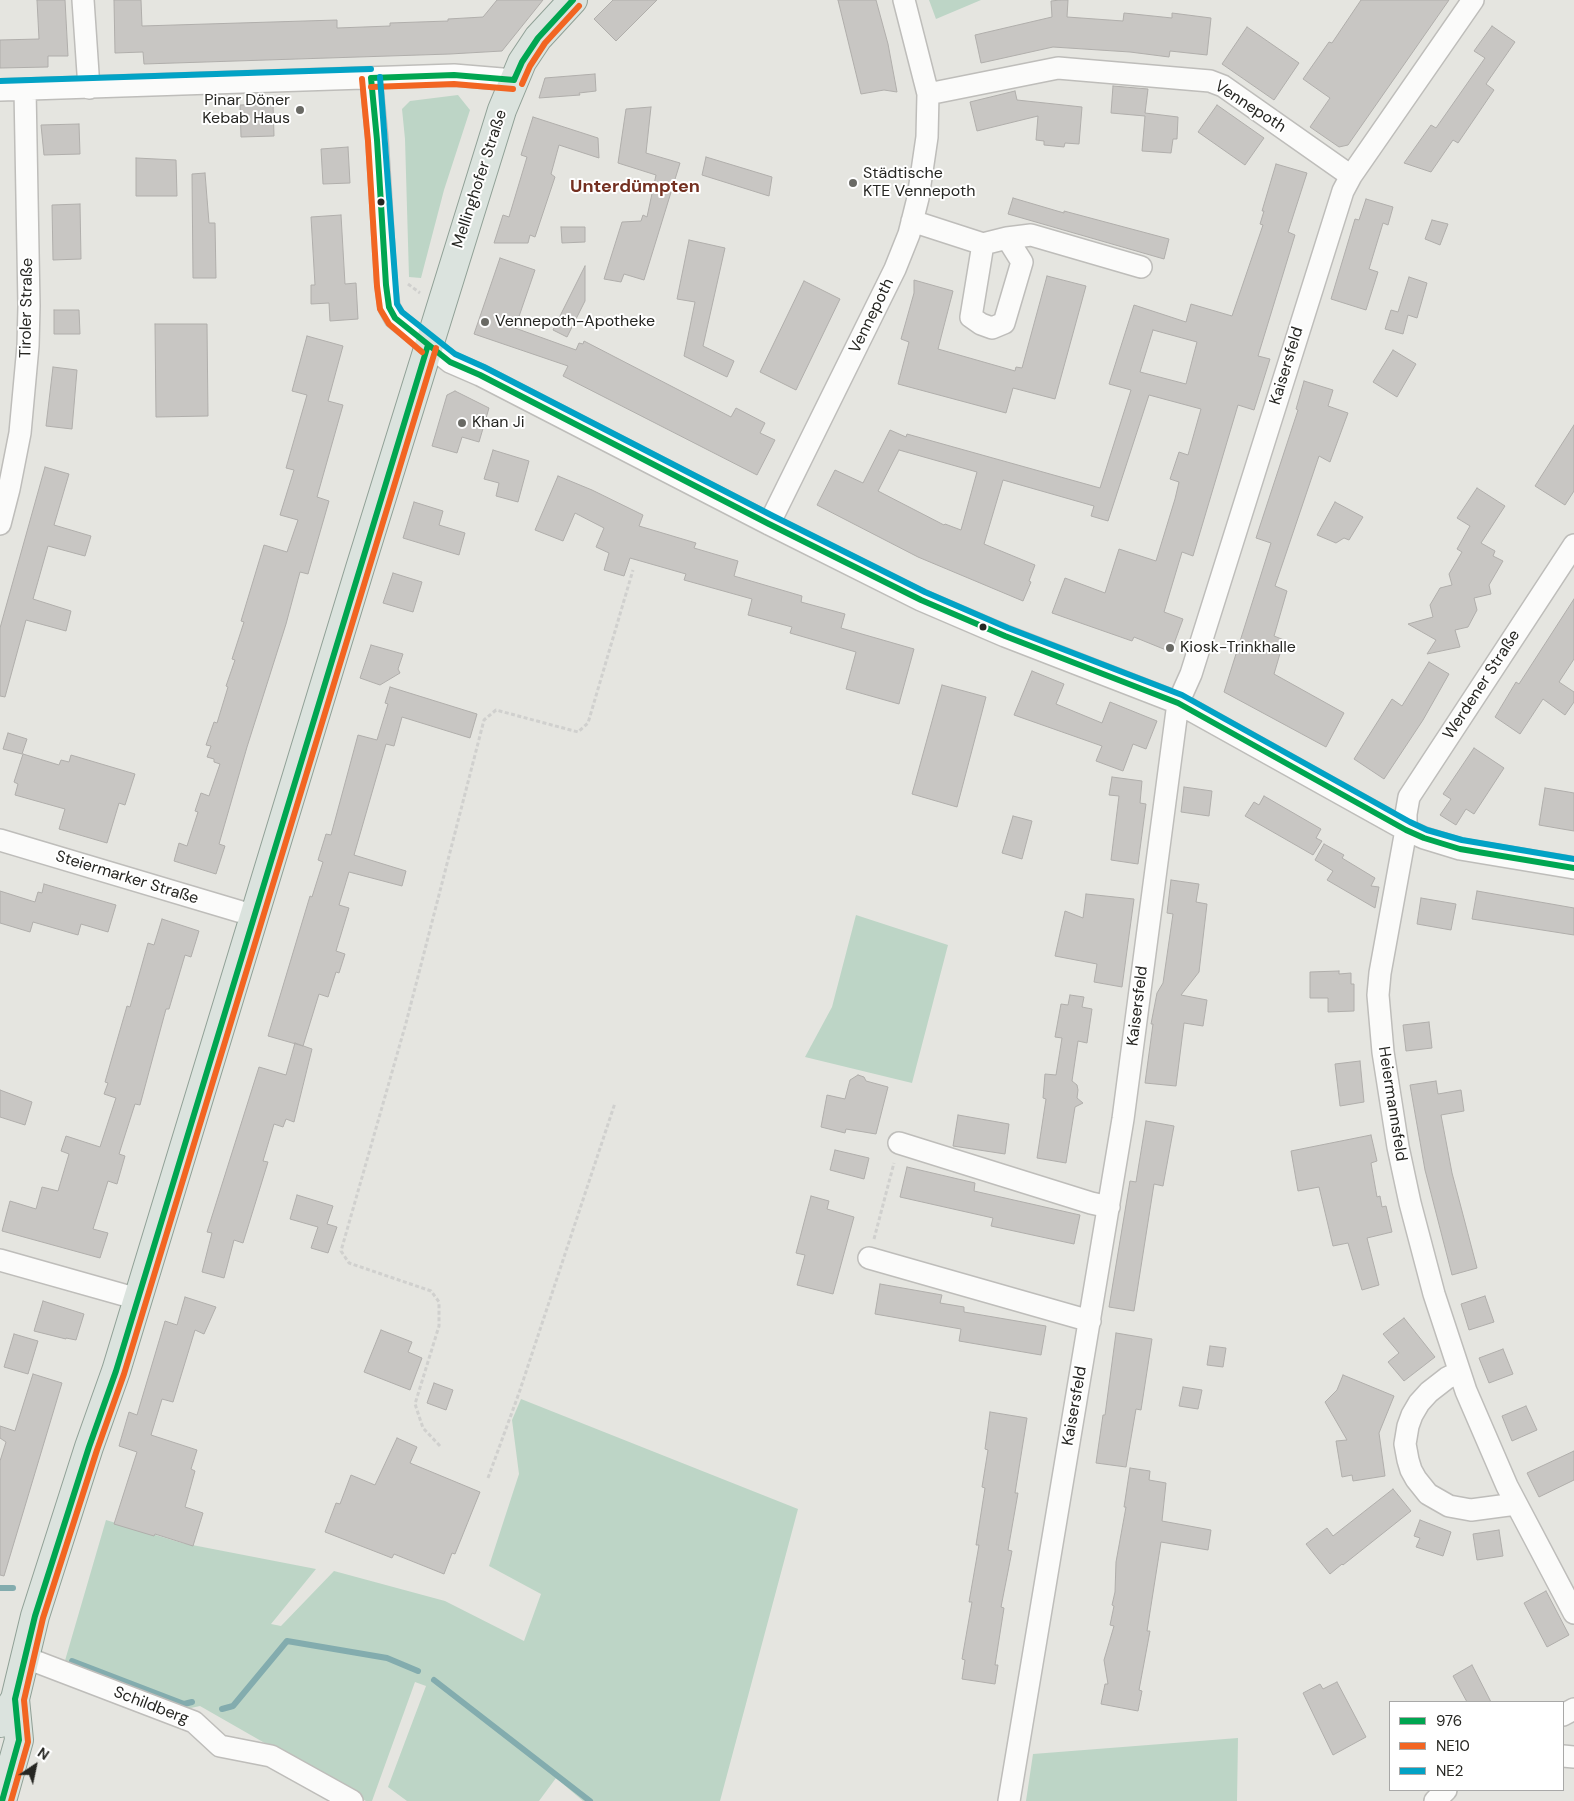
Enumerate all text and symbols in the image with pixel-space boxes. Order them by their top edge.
street label: Vennepoth [1211,77,1289,137]
place label: Pinar Döner Kebab Haus [202,91,290,129]
marker: Pinar Döner Kebab Haus [294,104,306,116]
street label: Mellinghofer Straße [449,107,511,251]
place label: Städtische KTE Vennepoth [863,164,975,202]
district label: Unterdümpten [570,176,700,198]
marker: Städtische KTE Vennepoth [847,177,859,189]
unlabelled marker [376,197,386,207]
street label: Tiroler Straße [17,258,37,358]
street label: Vennepoth [846,275,898,357]
place label: Vennepoth-Apotheke [495,312,655,332]
marker: Vennepoth-Apotheke [479,316,491,328]
street label: Kaisersfeld [1266,325,1308,407]
place label: Khan Ji [472,413,525,433]
marker: Khan Ji [456,417,468,429]
unlabelled marker [978,622,988,632]
street label: Werdener Straße [1439,627,1525,743]
place label: Kiosk-Trinkhalle [1180,638,1296,658]
marker: Kiosk-Trinkhalle [1164,642,1176,654]
street label: Steiermarker Straße [53,847,201,909]
street label: Kaisersfeld [1124,965,1152,1047]
street label: Heiermannsfeld [1373,1045,1411,1163]
street label: Kaisersfeld [1059,1365,1091,1447]
street label: Schildberg [111,1683,191,1729]
legend [1389,1701,1564,1791]
text: 976 [1436,1711,1462,1731]
text: NE10 [1436,1736,1470,1756]
north arrow [10,1741,60,1791]
text: N [34,1743,53,1764]
text: NE2 [1436,1761,1463,1781]

